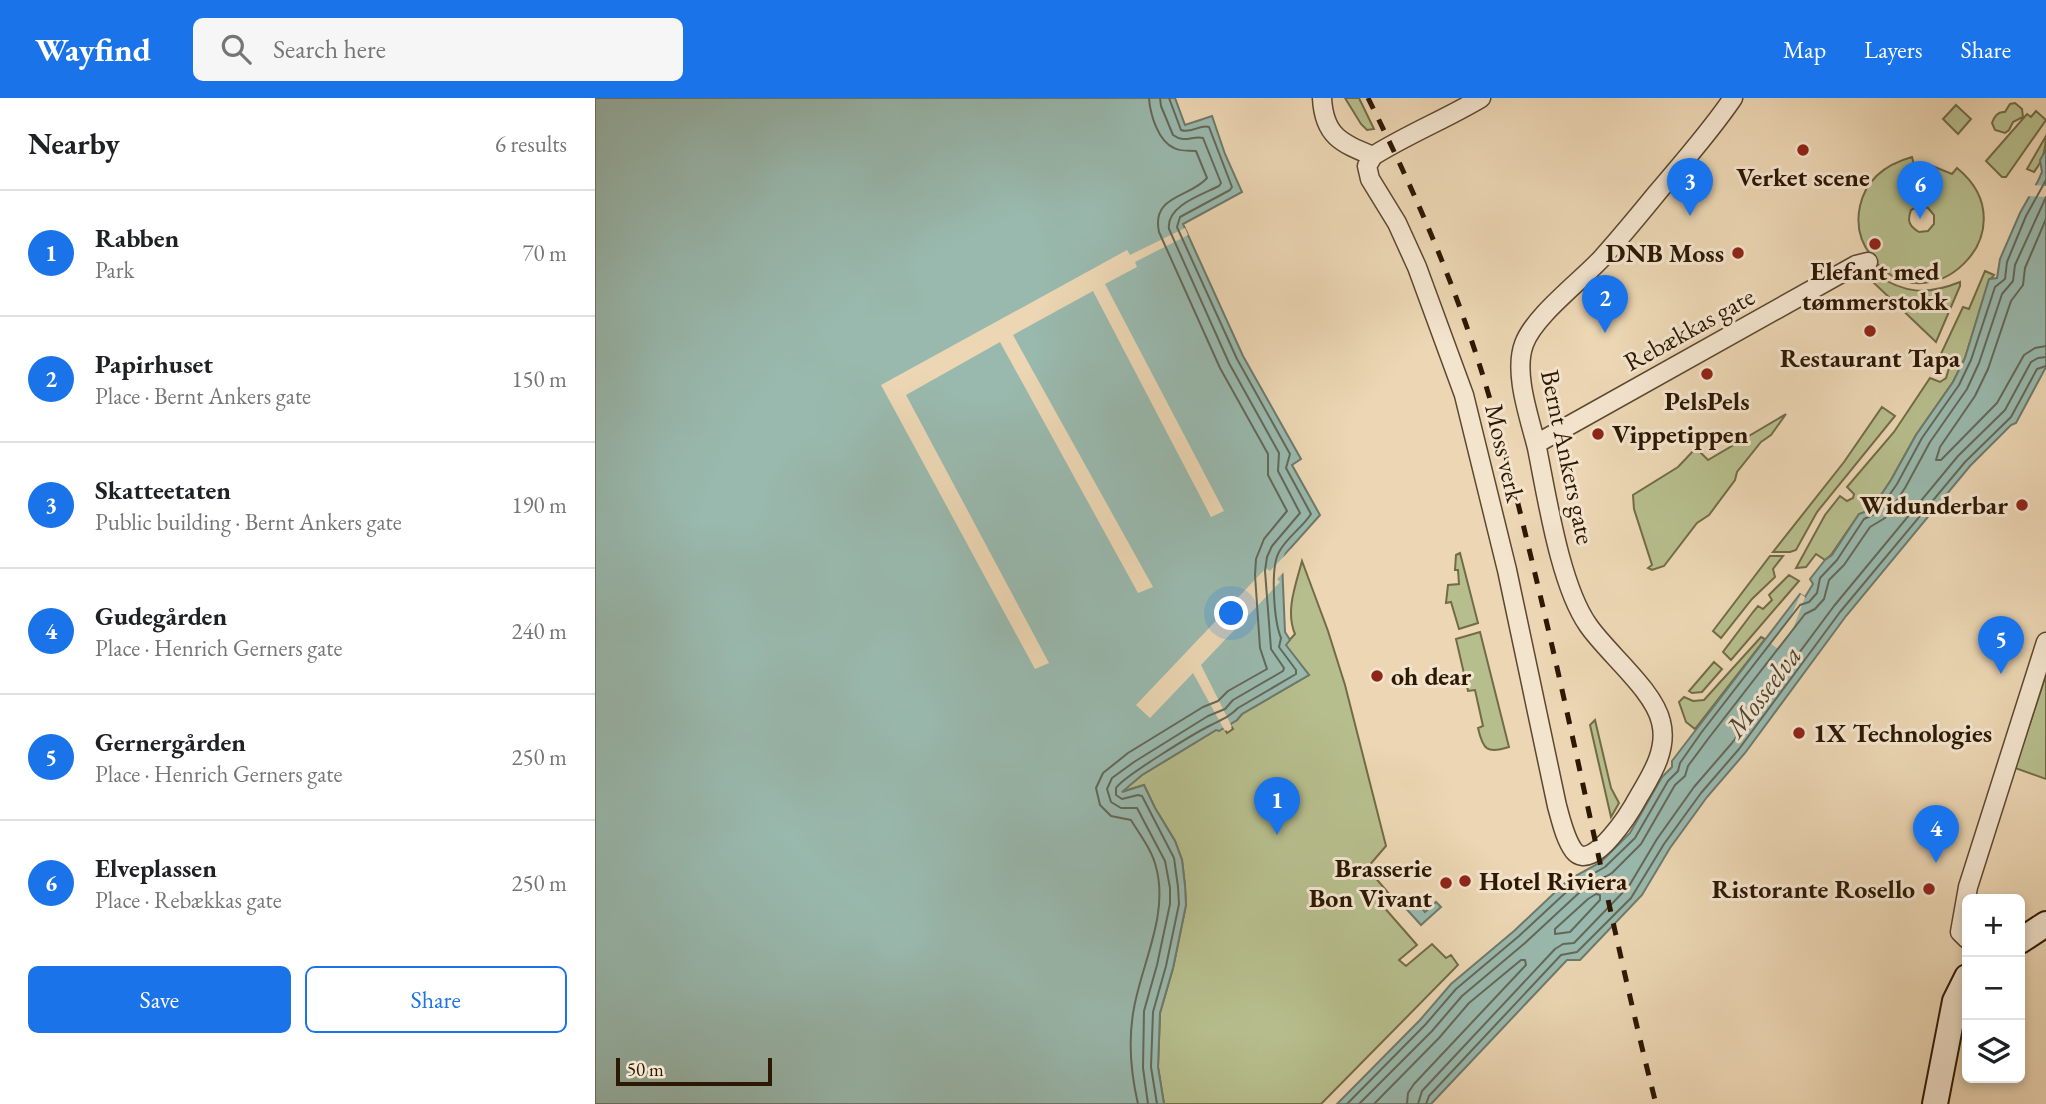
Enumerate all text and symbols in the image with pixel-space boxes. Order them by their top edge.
search box [193,18,683,81]
text: Wayfind [35,28,151,71]
icon: search [217,30,255,68]
text: Search here [273,32,386,66]
text: Map [1783,34,1826,65]
text: Layers [1864,34,1923,65]
text: Share [1961,34,2011,65]
text: Nearby [28,124,120,163]
text: 6 results [495,129,567,159]
marker: Verket scene [1795,142,1811,158]
pin: 3 [1667,158,1713,216]
place label: Verket scene [1736,160,1870,194]
pin: 6 [1897,161,1943,219]
text: Rabben [95,221,179,255]
place label: DNB Moss [1605,236,1724,270]
marker: Elefant med tømmerstokk [1867,236,1883,252]
text: 1 [45,238,57,268]
text: 70 m [522,238,567,268]
marker: DNB Moss [1730,245,1746,261]
place label: Elefant med tømmerstokk [1802,254,1949,318]
text: Park [95,255,134,285]
pin: 2 [1582,275,1628,333]
street label: Rebækkas gate [1618,279,1760,379]
marker: Restaurant Tapa [1862,323,1878,339]
place label: Restaurant Tapa [1780,341,1961,375]
text: Papirhuset [95,347,213,381]
text: 2 [45,364,57,394]
text: 150 m [511,364,567,394]
marker: PelsPels [1699,366,1715,382]
street label: Bernt Ankers gate [1533,367,1603,547]
text: Place · Bernt Ankers gate [95,381,311,411]
place label: PelsPels [1664,384,1750,418]
street label: Moss verk [1477,401,1533,506]
place label: Vippetippen [1612,417,1749,451]
marker: Vippetippen [1590,426,1606,442]
text: Skatteetaten [95,473,231,507]
place label: Widunderbar [1860,488,2008,522]
text: 3 [45,490,57,520]
text: 190 m [511,490,567,520]
marker: Widunderbar [2014,497,2030,513]
text: Public building · Bernt Ankers gate [95,507,402,537]
your location [1214,596,1248,630]
text: Gudegården [95,599,227,633]
text: 4 [45,616,57,646]
text: 240 m [511,616,567,646]
pin: 5 [1978,616,2024,674]
text: Place · Henrich Gerners gate [95,633,343,663]
water label: Mosseelva [1716,638,1809,746]
place label: oh dear [1391,659,1472,693]
marker: oh dear [1369,668,1385,684]
place label: 1X Technologies [1813,716,1992,750]
text: Gernergården [95,725,246,759]
marker: 1X Technologies [1791,725,1807,741]
text: 5 [45,742,57,772]
text: 250 m [511,742,567,772]
text: Place · Henrich Gerners gate [95,759,343,789]
pin: 1 [1254,777,1300,835]
pin: 4 [1913,805,1959,863]
text: Elveplassen [95,851,217,885]
place label: Brasserie Bon Vivant [1309,851,1432,915]
place label: Hotel Riviera [1479,864,1628,898]
text: 6 [45,868,57,898]
text: 250 m [511,868,567,898]
place label: Ristorante Rosello [1712,872,1915,906]
marker: Hotel Riviera [1457,873,1473,889]
marker: Brasserie Bon Vivant [1438,875,1454,891]
marker: Ristorante Rosello [1921,881,1937,897]
text: Place · Rebækkas gate [95,885,282,915]
map controls [1962,894,2025,1083]
button: + [1962,894,2025,957]
button: − [1962,957,2025,1020]
button: Save [28,966,291,1033]
button: Share [305,966,567,1033]
button: layers [1962,1020,2025,1083]
scale bar [616,1055,772,1087]
text: 50 m [627,1057,664,1082]

